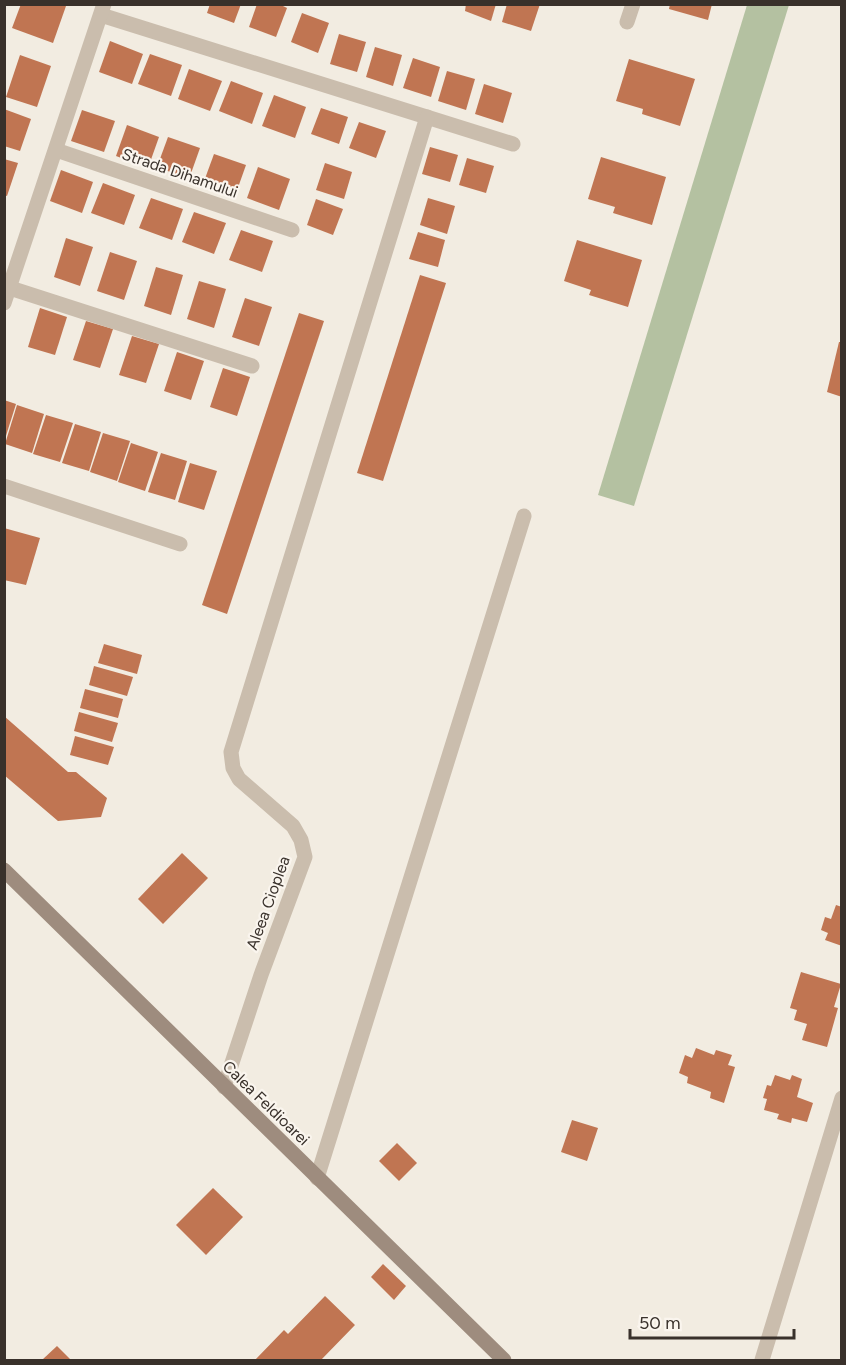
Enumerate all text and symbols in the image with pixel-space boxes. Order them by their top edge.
street label: Strada Dihamului [119,144,241,202]
street label: Aleea Cioplea [242,854,294,952]
street label: Calea Feldioarei [219,1057,313,1149]
scale bar [630,1302,794,1340]
text: 50 m [639,1312,681,1334]

